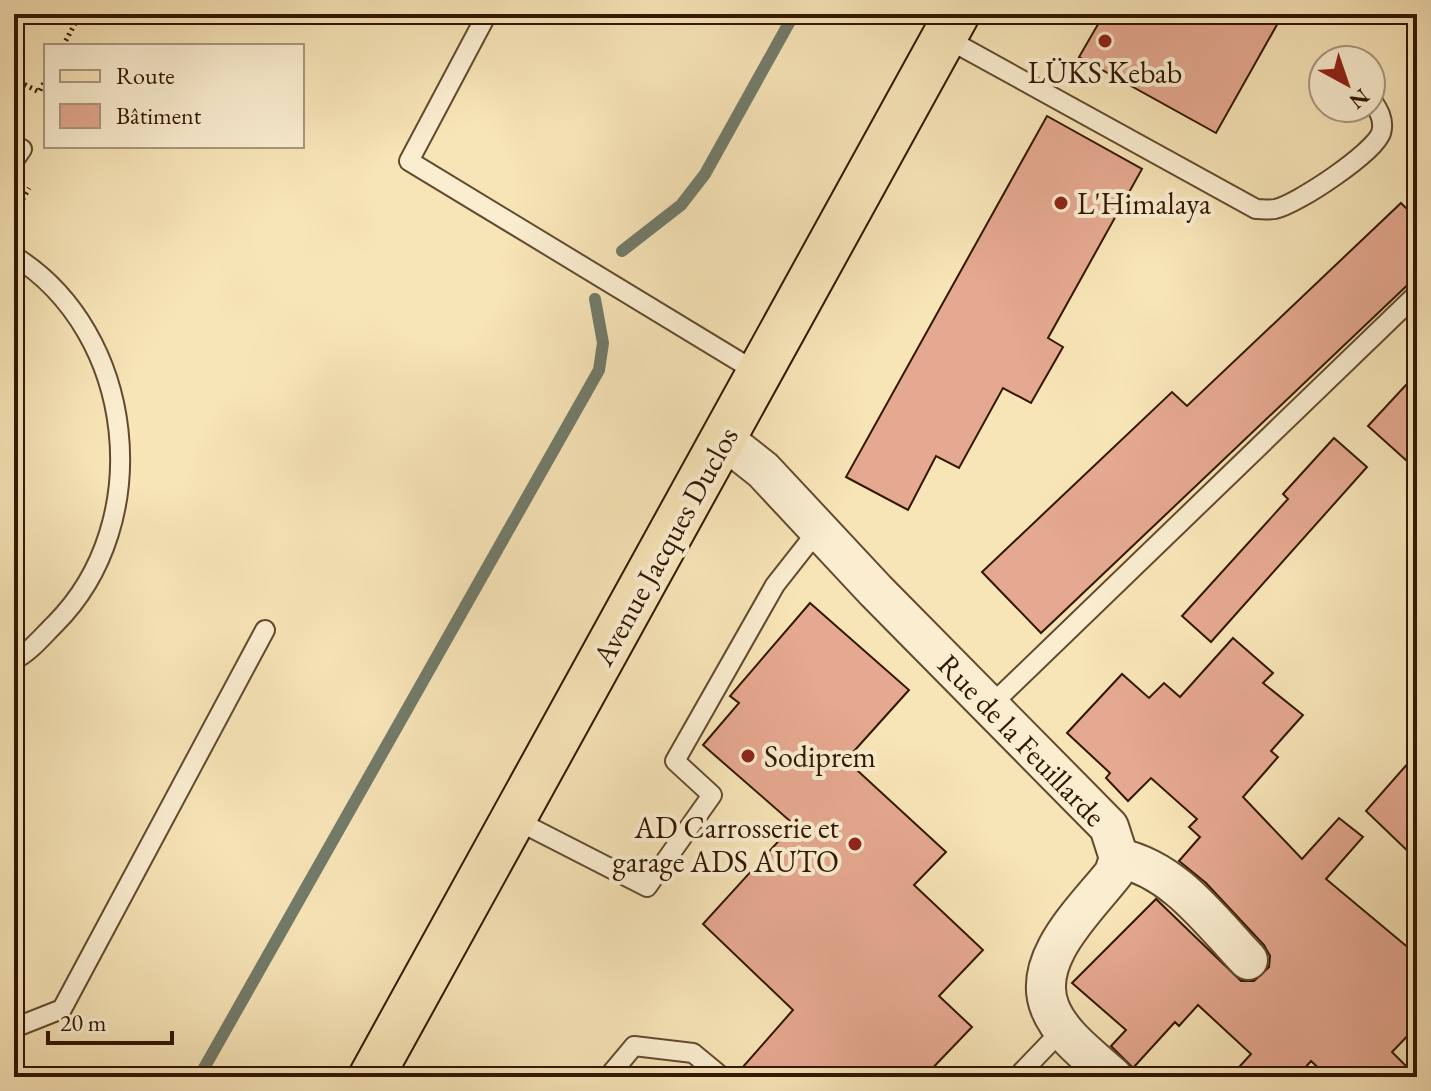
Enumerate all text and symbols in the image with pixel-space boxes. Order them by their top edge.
marker: LÜKS Kebab [1096,32,1114,50]
legend [44,44,304,148]
north arrow [1307,44,1387,124]
place label: LÜKS Kebab [1028,53,1182,92]
text: Route [116,60,175,91]
text: N [1343,82,1376,116]
text: Bâtiment [116,100,202,131]
place label: L'Himalaya [1077,184,1211,223]
marker: L'Himalaya [1052,194,1070,212]
street label: Avenue Jacques Duclos [583,420,747,673]
street label: Rue de la Feuillarde [930,645,1114,835]
place label: Sodiprem [764,737,876,776]
marker: Sodiprem [739,747,757,765]
place label: AD Carrosserie et garage ADS AUTO [613,808,840,881]
marker: AD Carrosserie et garage ADS AUTO [846,835,864,853]
scale bar [48,995,172,1045]
text: 20 m [60,1007,107,1038]

